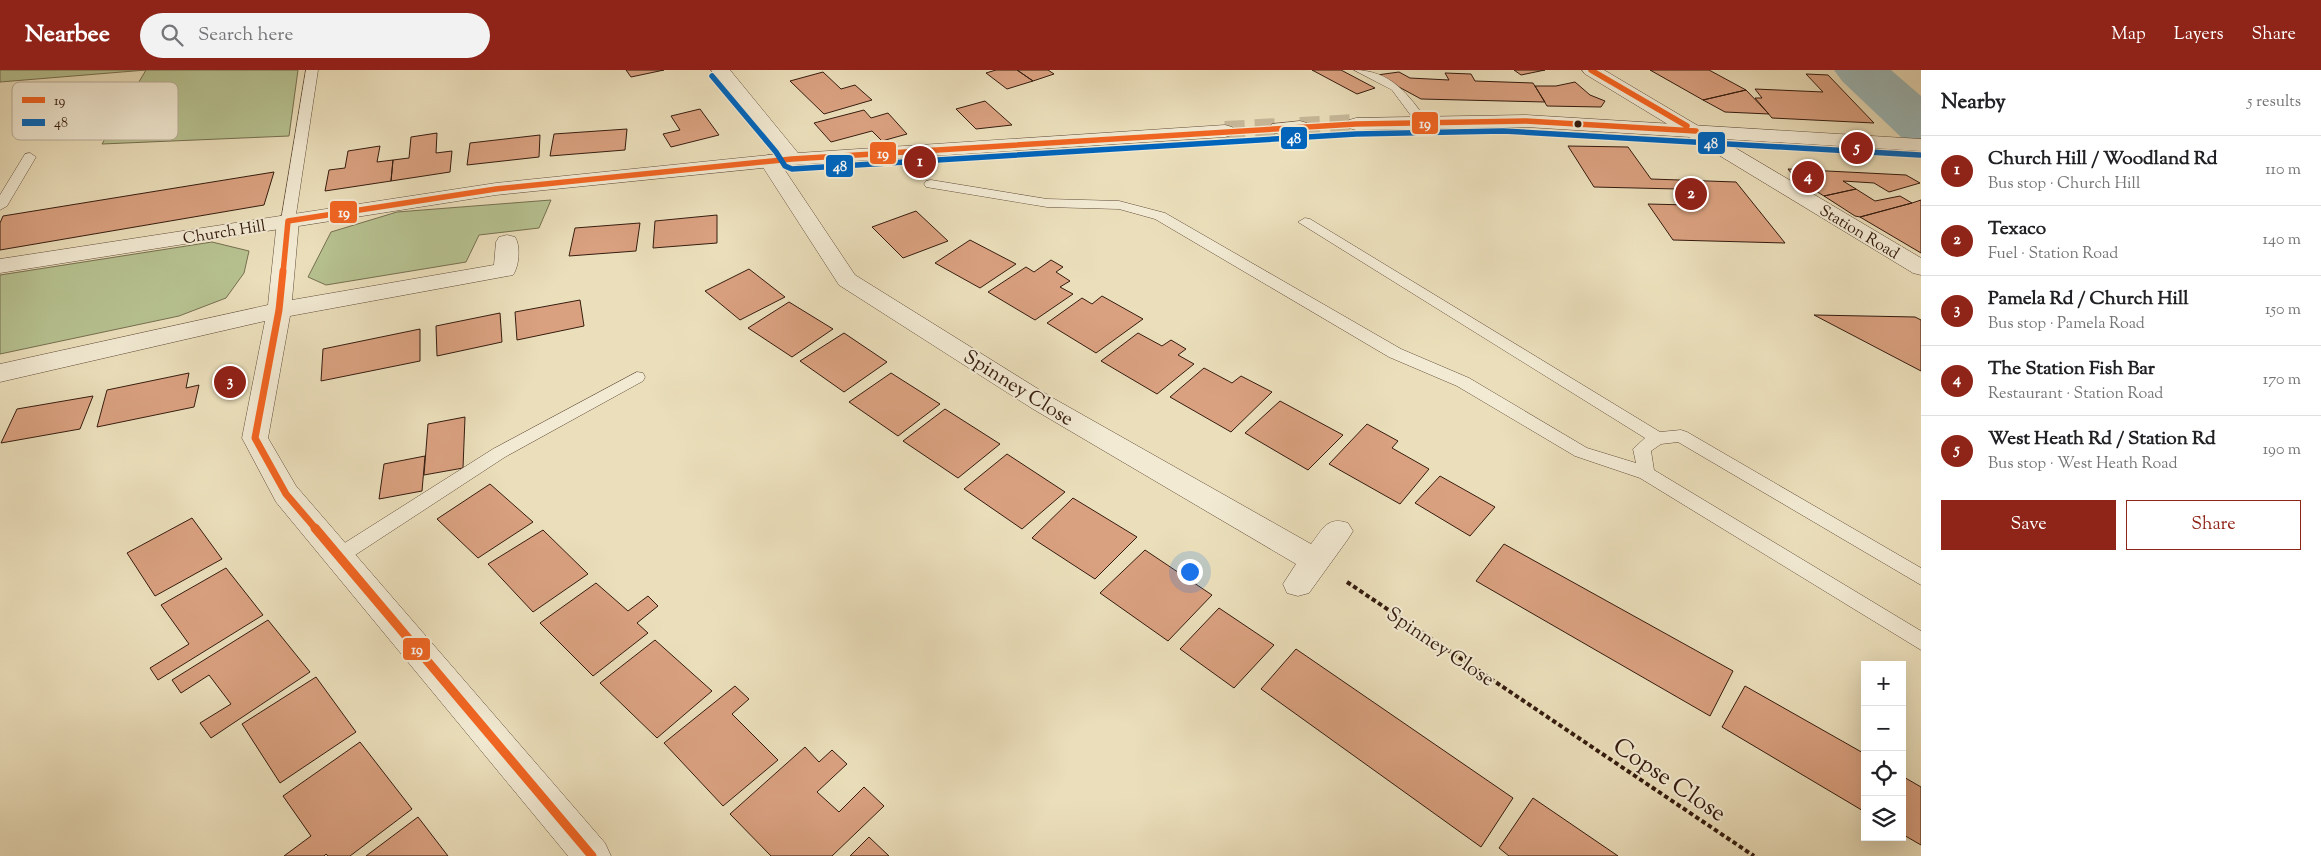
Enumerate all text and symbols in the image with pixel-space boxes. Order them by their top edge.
search box [140,13,490,58]
text: Nearbee [25,18,110,52]
icon: search [158,21,186,49]
text: Search here [198,22,293,49]
text: Map [2111,22,2146,48]
text: Layers [2174,22,2224,48]
text: Share [2252,22,2296,48]
legend [12,82,178,140]
text: Nearby [1941,88,2006,118]
text: 5 results [2247,91,2301,114]
text: 19 [54,92,66,112]
line badge: 19 [1411,111,1439,135]
text: 48 [54,114,68,134]
text: 19 [1419,115,1431,135]
unlabelled marker [1573,119,1583,129]
line badge: 48 [1280,126,1308,150]
pin: 5 [1841,129,1873,167]
text: 48 [1286,130,1301,150]
line badge: 48 [1697,131,1726,155]
text: 48 [1703,135,1718,155]
line badge: 19 [869,141,897,165]
pin: 1 [904,143,936,181]
text: 19 [877,145,889,165]
text: Church Hill / Woodland Rd [1988,146,2218,173]
line badge: 48 [825,154,854,178]
text: 48 [832,158,847,178]
pin: 4 [1792,158,1824,196]
text: 1 [1954,159,1960,182]
text: 110 m [2265,159,2301,182]
text: Bus stop · Church Hill [1988,173,2141,196]
pin: 2 [1675,175,1707,213]
line badge: 19 [329,200,358,224]
street label: Station Road [1814,200,1903,266]
text: 19 [338,204,350,224]
street label: Church Hill [181,216,268,251]
text: Texaco [1988,216,2046,243]
text: 2 [1953,229,1961,252]
text: 140 m [2263,229,2301,252]
text: Fuel · Station Road [1988,243,2118,266]
text: Pamela Rd / Church Hill [1988,286,2189,313]
text: 3 [1954,299,1960,322]
text: 150 m [2265,299,2301,322]
text: Bus stop · Pamela Road [1988,313,2145,336]
street label: Spinney Close [957,344,1078,435]
text: The Station Fish Bar [1988,356,2155,383]
pin: 3 [214,363,246,401]
text: 4 [1953,369,1961,392]
text: 170 m [2263,369,2301,392]
text: Restaurant · Station Road [1988,383,2163,406]
text: West Heath Rd / Station Rd [1988,426,2216,453]
text: 5 [1954,439,1960,462]
text: 190 m [2263,439,2301,462]
text: Bus stop · West Heath Road [1988,453,2177,476]
button: Save [1941,500,2116,550]
button: Share [2126,500,2301,550]
your location [1177,559,1203,585]
street label: Spinney Close [1380,601,1500,695]
line badge: 19 [402,637,431,661]
text: 19 [411,641,423,661]
map controls [1861,661,1906,841]
button: + [1861,661,1906,706]
button: − [1861,706,1906,751]
street label: Copse Close [1605,730,1732,831]
button: locate [1861,751,1906,796]
button: layers [1861,796,1906,841]

